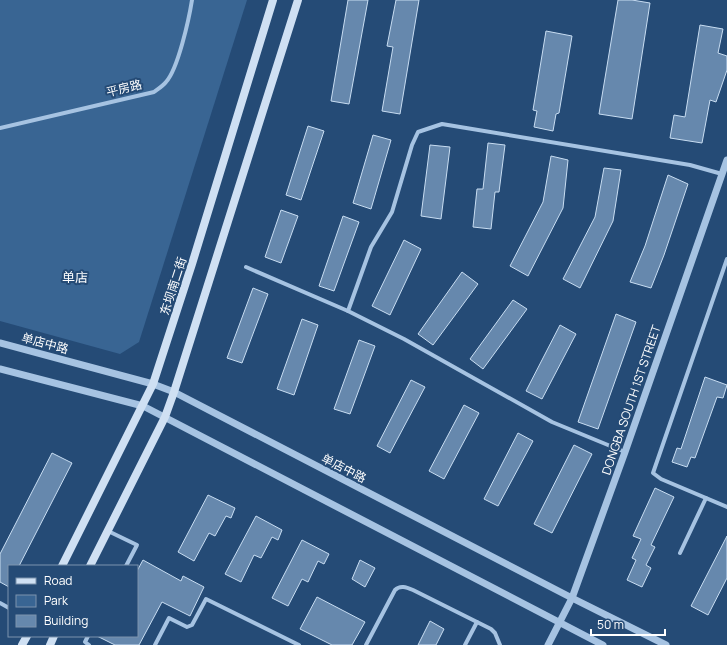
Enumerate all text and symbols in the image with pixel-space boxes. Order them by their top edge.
street label: 平房路 [104,75,144,101]
street label: 东坝南二街 [156,255,190,317]
district label: 单店 [62,268,88,286]
street label: DONGBA SOUTH 1ST STREET [597,322,665,477]
street label: 单店中路 [20,329,70,357]
street label: 单店中路 [319,450,369,486]
legend [8,565,138,637]
text: Road [44,572,72,589]
text: Park [44,592,69,609]
scale bar [591,611,665,637]
text: Building [44,612,88,629]
text: 50 m [597,616,624,633]

